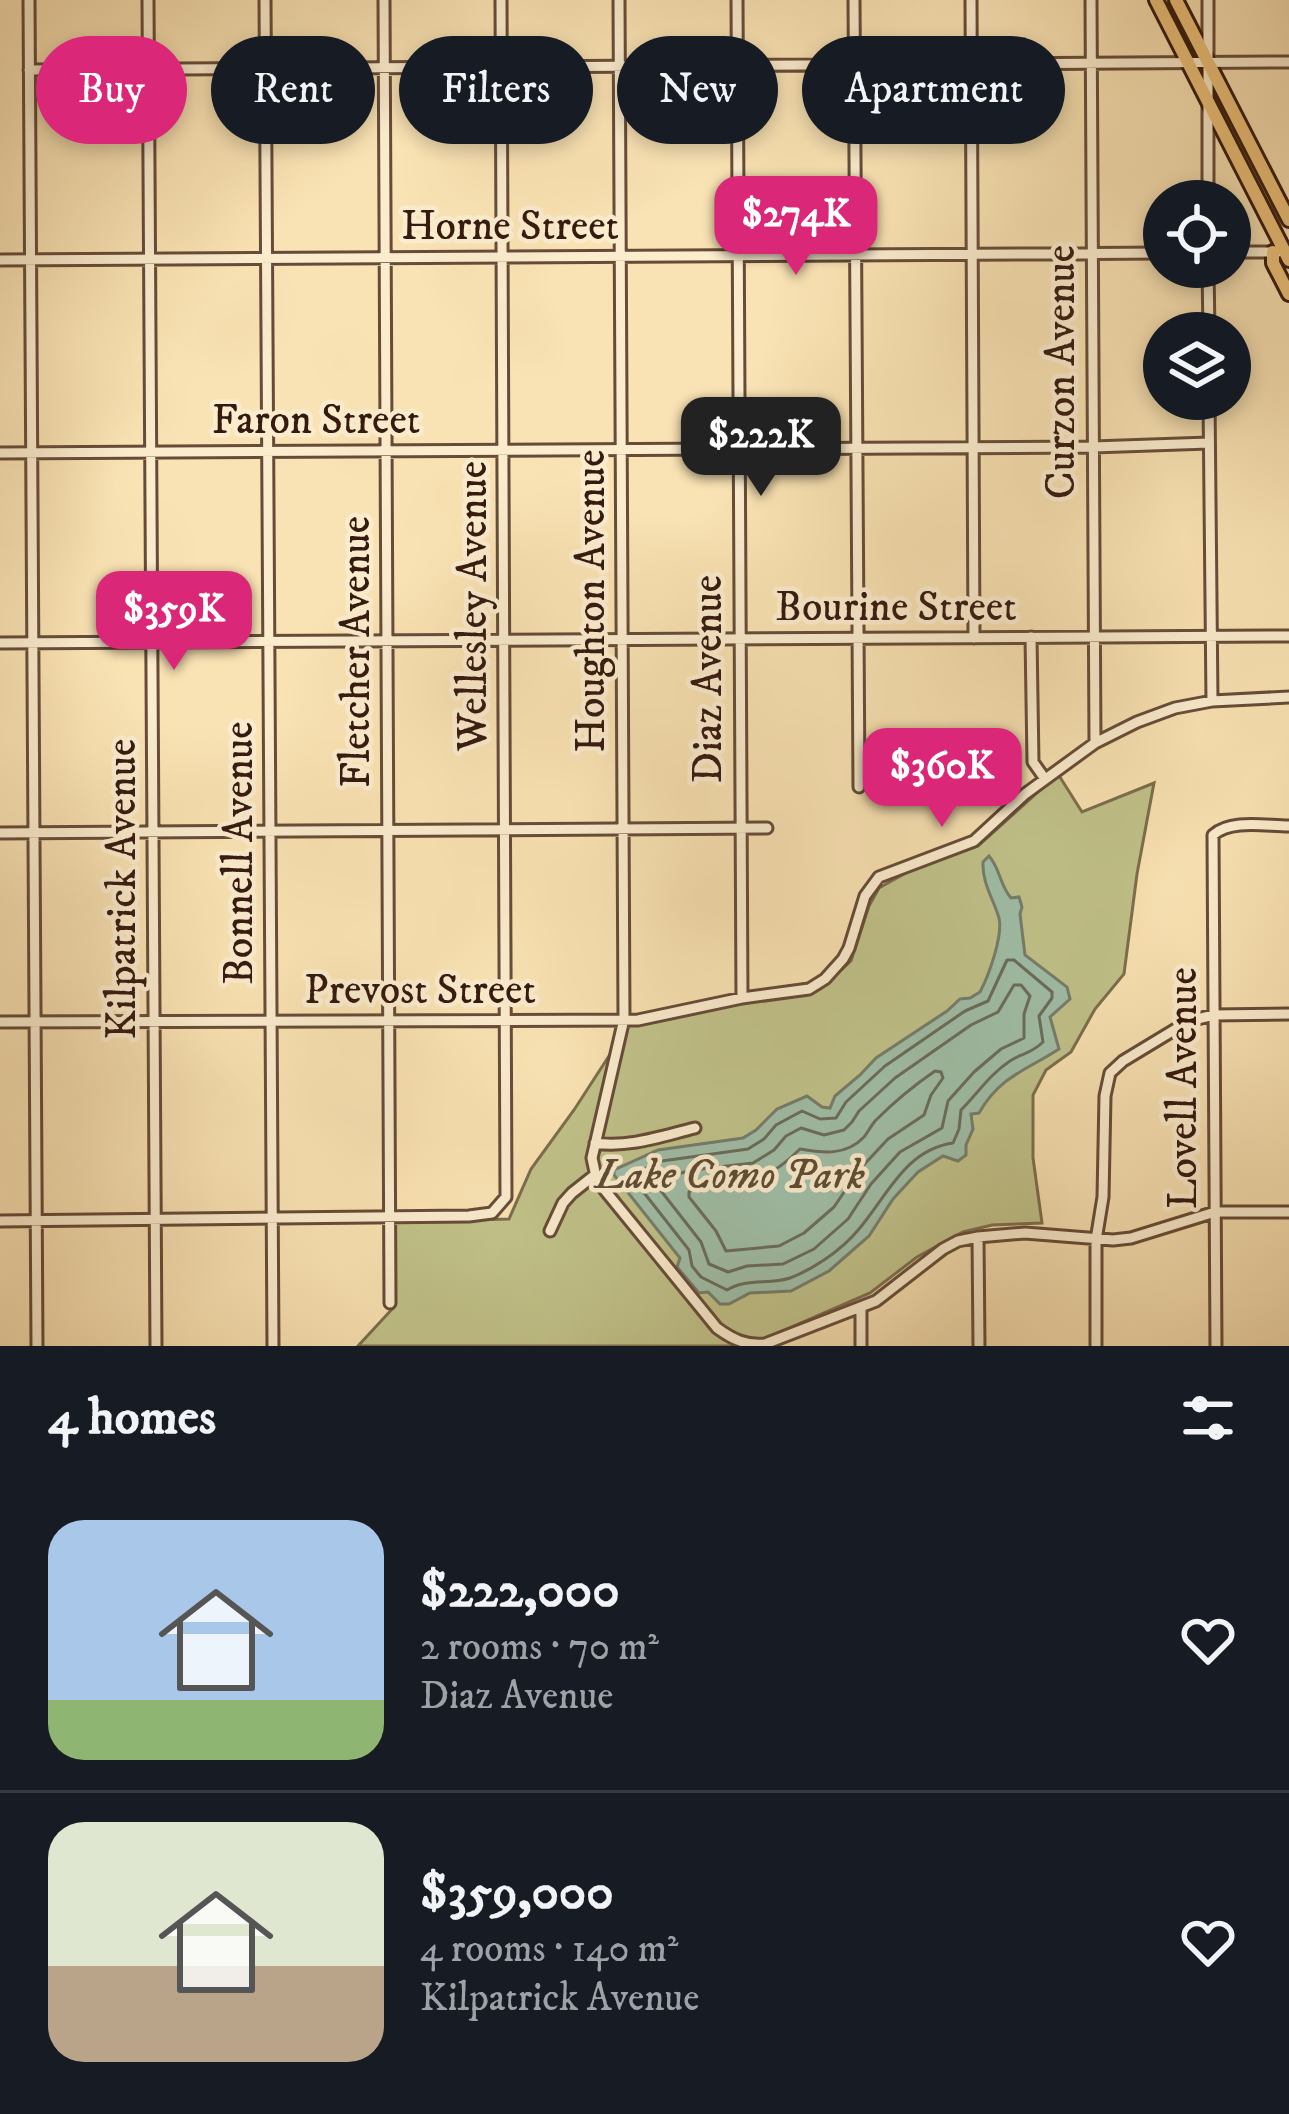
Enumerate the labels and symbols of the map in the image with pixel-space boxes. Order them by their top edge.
pin: $274K [712,176,880,278]
street label: Horne Street [401,201,619,253]
street label: Curzon Avenue [1036,245,1088,499]
street label: Faron Street [212,395,420,447]
pin: $222K [677,397,845,499]
street label: Houghton Avenue [566,449,618,753]
street label: Wellesley Avenue [448,461,500,752]
street label: Fletcher Avenue [331,516,383,788]
pin: $359K [90,571,258,673]
street label: Diaz Avenue [683,575,735,783]
street label: Bourine Street [775,582,1017,634]
street label: Bonnell Avenue [214,721,266,985]
pin: $360K [858,728,1026,830]
street label: Kilpatrick Avenue [97,739,149,1039]
street label: Prevost Street [304,965,536,1017]
street label: Lovell Avenue [1158,967,1210,1209]
park label: Lake Como Park [593,1150,865,1202]

